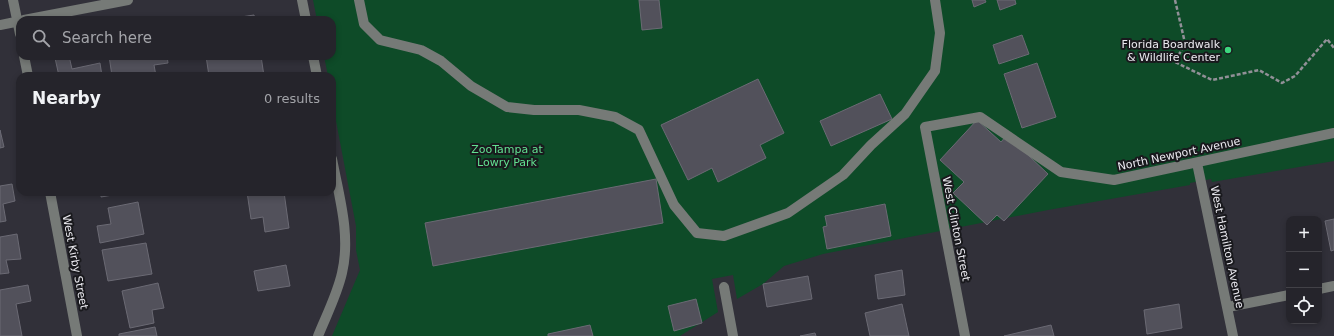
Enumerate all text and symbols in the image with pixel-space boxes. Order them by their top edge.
search box [16,16,336,60]
icon: search [30,27,52,49]
text: Search here [62,29,152,47]
place label: Florida Boardwalk & Wildlife Center [1122,38,1221,64]
marker: Florida Boardwalk & Wildlife Center [1223,45,1233,55]
text: Nearby [32,88,101,108]
text: 0 results [264,91,320,106]
street label: North Newport Avenue [1116,135,1242,173]
park label: ZooTampa at Lowry Park [471,143,543,169]
street label: West Clinton Street [939,176,973,283]
street label: West Hamilton Avenue [1208,185,1246,310]
street label: West Kirby Street [59,214,91,311]
map controls [1286,216,1322,324]
button: + [1286,216,1322,252]
button: − [1286,252,1322,288]
button: locate [1286,288,1322,324]

